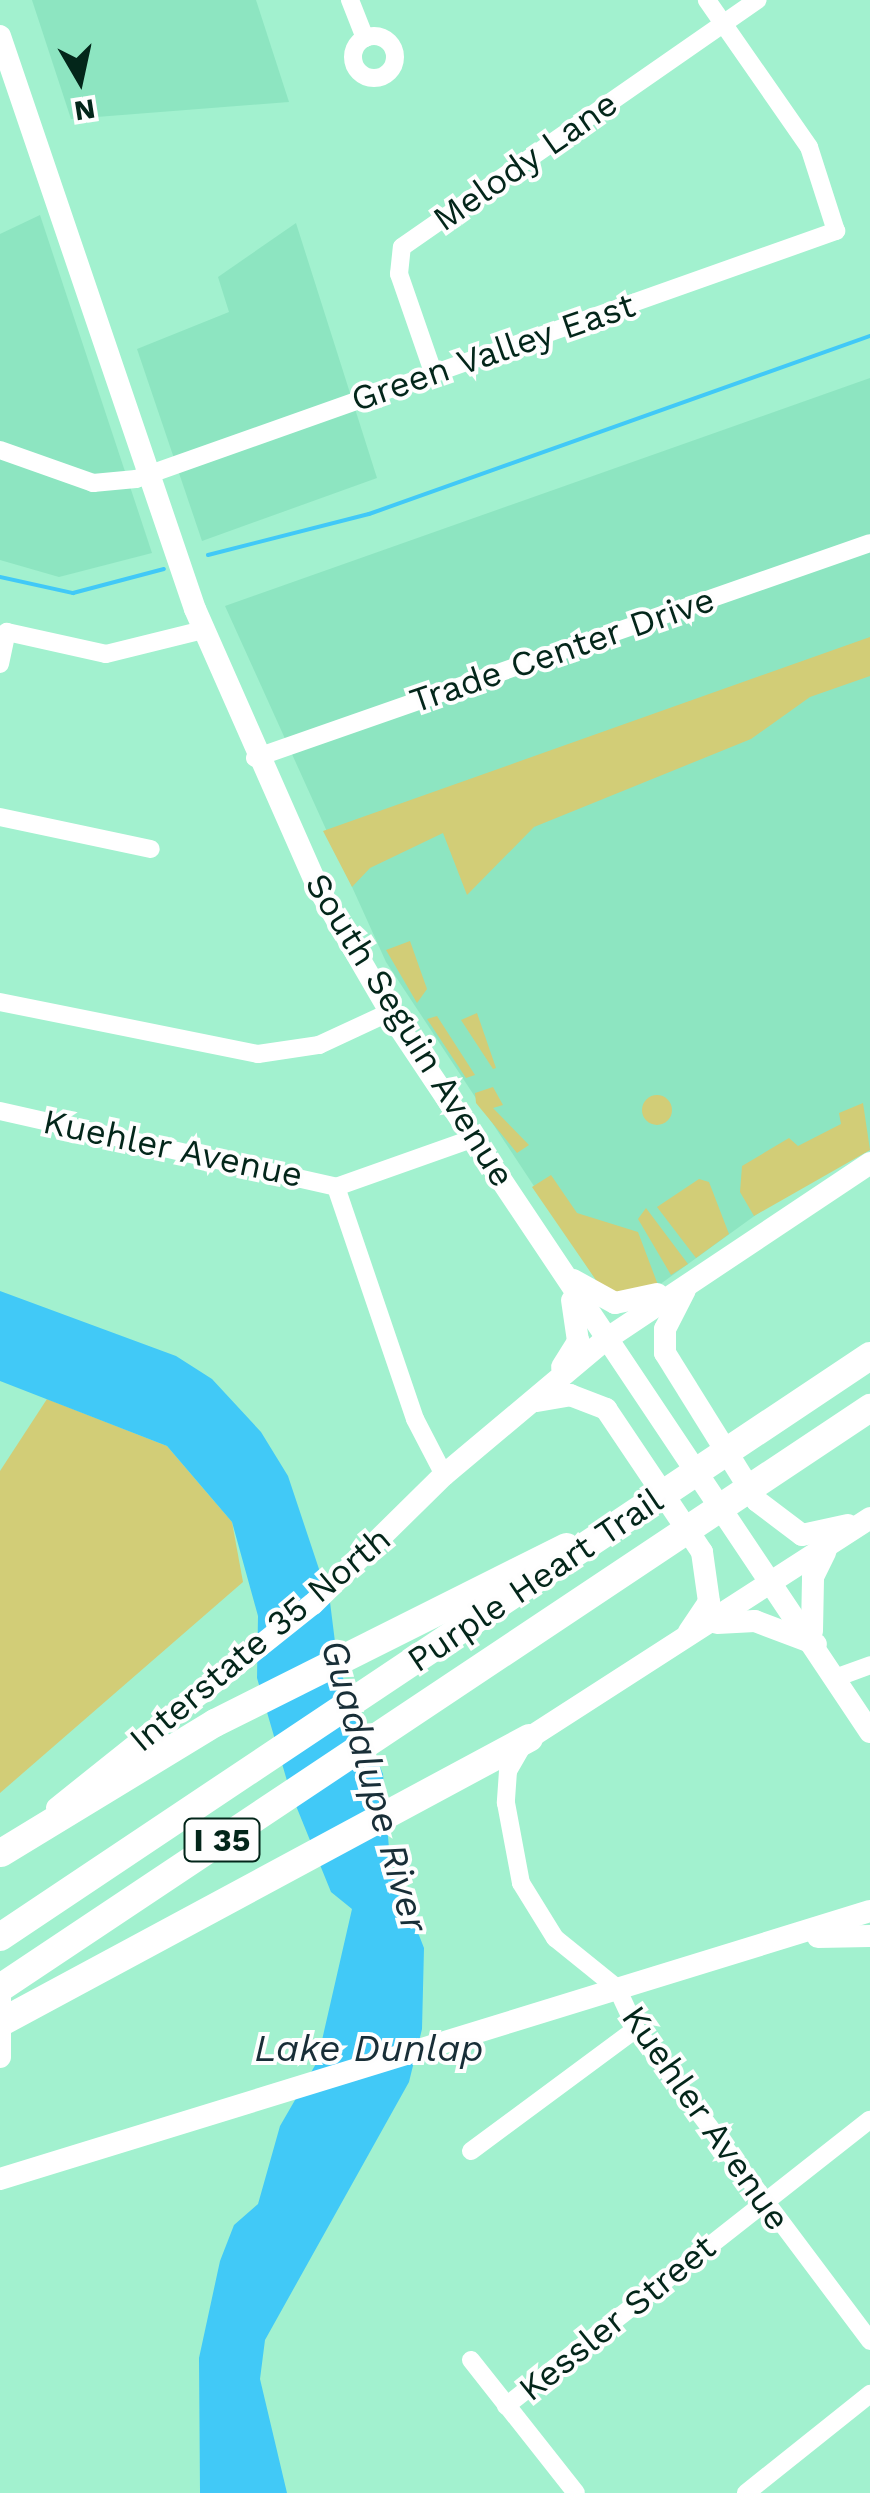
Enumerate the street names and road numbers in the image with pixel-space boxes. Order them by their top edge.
street label: Melody Lane [424,82,626,240]
street label: Green Valley East [345,283,641,421]
street label: Trade Center Drive [404,578,720,722]
street label: South Seguin Avenue [296,865,524,1195]
street label: Kuehler Avenue [38,1100,308,1196]
street label: Purple Heart Trail [399,1479,671,1681]
street label: Interstate 35 North [121,1518,399,1760]
road number: I 35 [182,1813,262,1867]
street label: Kuehler Avenue [612,1997,800,2239]
street label: Kessler Street [510,2226,724,2410]

